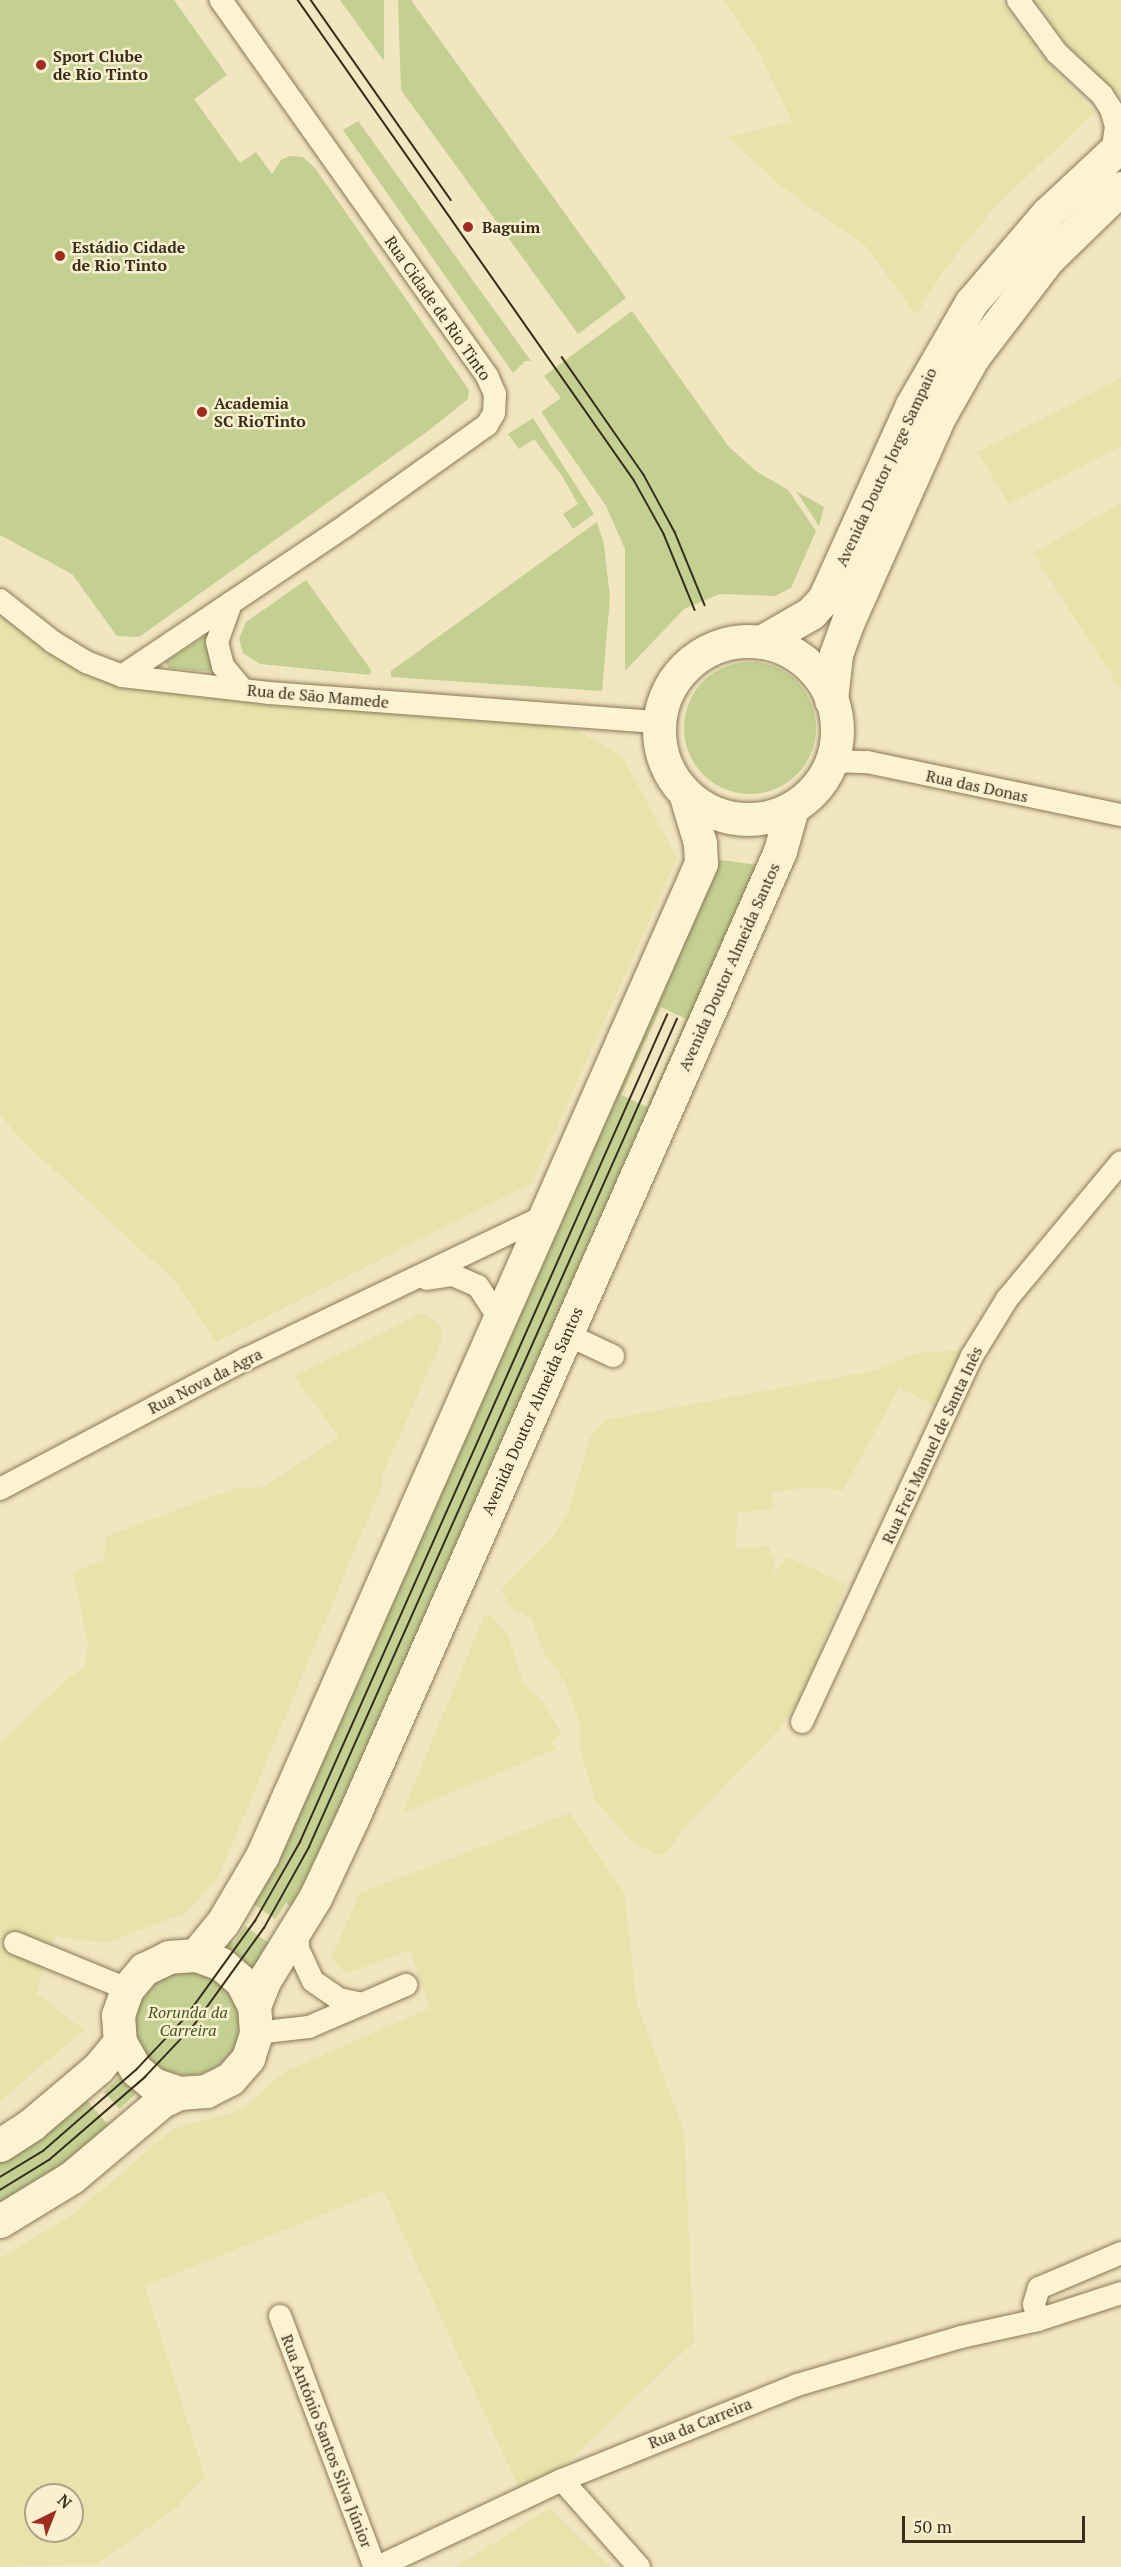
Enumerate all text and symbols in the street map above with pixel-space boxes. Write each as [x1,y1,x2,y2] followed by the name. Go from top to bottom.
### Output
[53,46,148,84] place label: Sport Clube de Rio Tinto
[34,58,48,72] marker: Sport Clube de Rio Tinto
[482,217,540,237] place label: Baguim
[459,218,477,236] marker: Baguim
[381,232,495,384] street label: Rua Cidade de Rio Tinto
[72,237,185,275] place label: Estádio Cidade de Rio Tinto
[53,249,67,263] marker: Estádio Cidade de Rio Tinto
[831,365,941,569] street label: Avenida Doutor Jorge Sampaio
[214,393,306,431] place label: Academia SC RioTinto
[195,405,209,419] marker: Academia SC RioTinto
[246,680,390,712] street label: Rua de São Mamede
[924,766,1030,806] street label: Rua das Donas
[674,860,784,1074] street label: Avenida Doutor Almeida Santos
[477,1304,587,1518] street label: Avenida Doutor Almeida Santos
[878,1343,986,1547] street label: Rua Frei Manuel de Santa Inês
[145,1344,265,1418] street label: Rua Nova da Agra
[148,2002,228,2040] park label: Rorunda da Carreira
[277,2331,377,2551] street label: Rua António Santos Silva Júnior
[645,2394,755,2452] street label: Rua da Carreira
[24,2483,84,2543] north arrow
[53,2489,77,2513] text: N
[905,2504,1088,2542] scale bar
[913,2514,952,2538] text: 50 m

